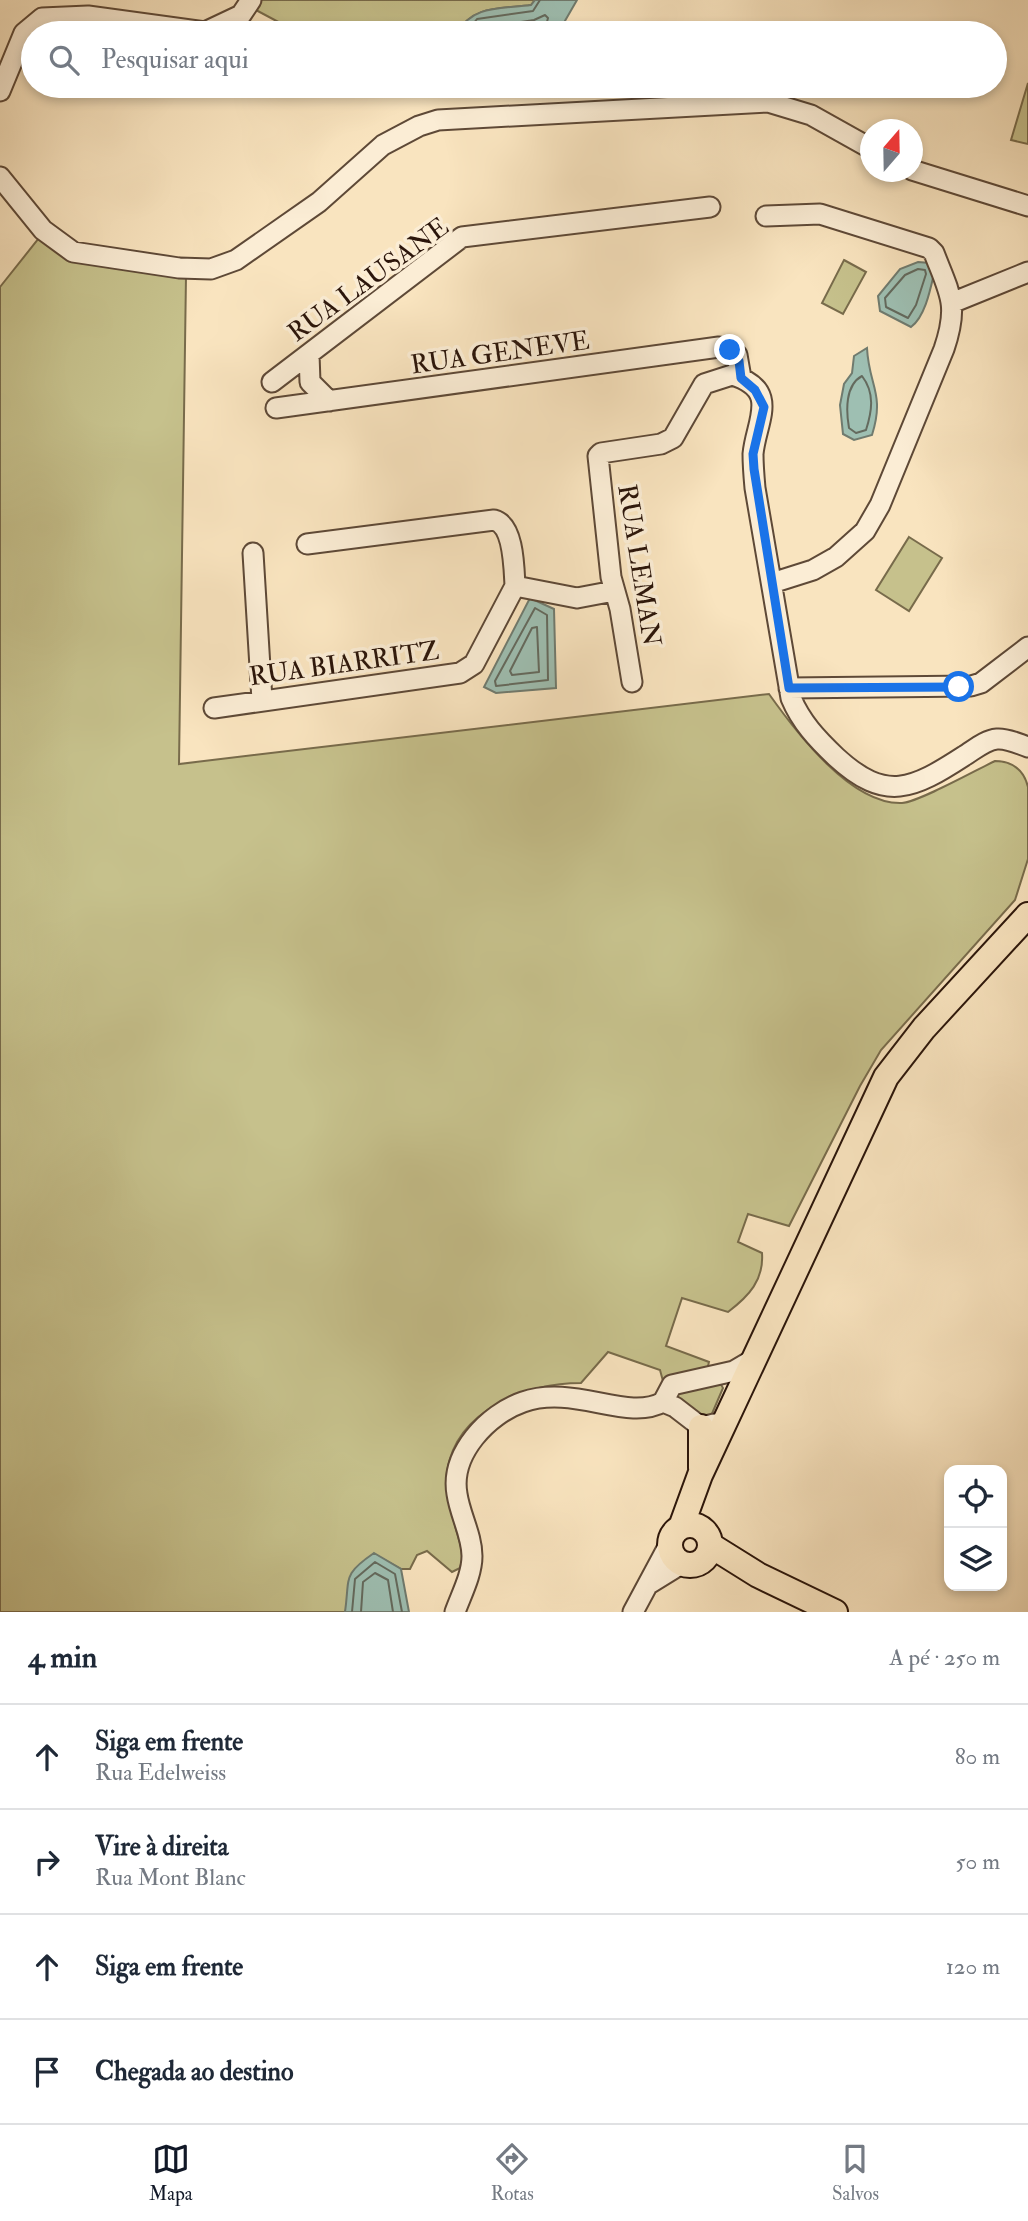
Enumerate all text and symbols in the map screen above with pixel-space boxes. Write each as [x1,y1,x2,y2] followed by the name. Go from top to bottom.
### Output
[21,21,1007,98] search box
[45,41,83,79] icon: search
[101,44,249,76] text: Pesquisar aqui
[860,119,923,182] north arrow
[282,211,455,349] street label: RUA LAUSANE
[409,325,592,381] street label: RUA GENEVE
[714,334,745,365] route end
[610,482,668,649] street label: RUA LEMAN
[247,635,441,693] street label: RUA BIARRITZ
[943,671,974,702] route start
[944,1465,1007,1591] map controls
[944,1465,1007,1528] button: locate
[944,1528,1007,1591] button: layers
[28,1639,97,1676] text: 4 min
[889,1643,1000,1672] text: A pé · 250 m
[95,1726,243,1758] text: Siga em frente
[28,1738,66,1776] icon: ahead
[955,1742,1000,1771] text: 80 m
[95,1758,226,1787] text: Rua Edelweiss
[95,1831,228,1863] text: Vire à direita
[28,1843,66,1881] icon: right
[956,1847,1000,1876] text: 50 m
[95,1863,246,1892] text: Rua Mont Blanc
[28,1948,66,1986] icon: ahead
[95,1951,243,1983] text: Siga em frente
[946,1952,1000,1981] text: 120 m
[28,2053,66,2091] icon: arrive
[95,2056,293,2088] text: Chegada ao destino
[149,2140,193,2206] tab: Mapa
[491,2140,534,2206] tab: Rotas
[832,2140,879,2206] tab: Salvos

